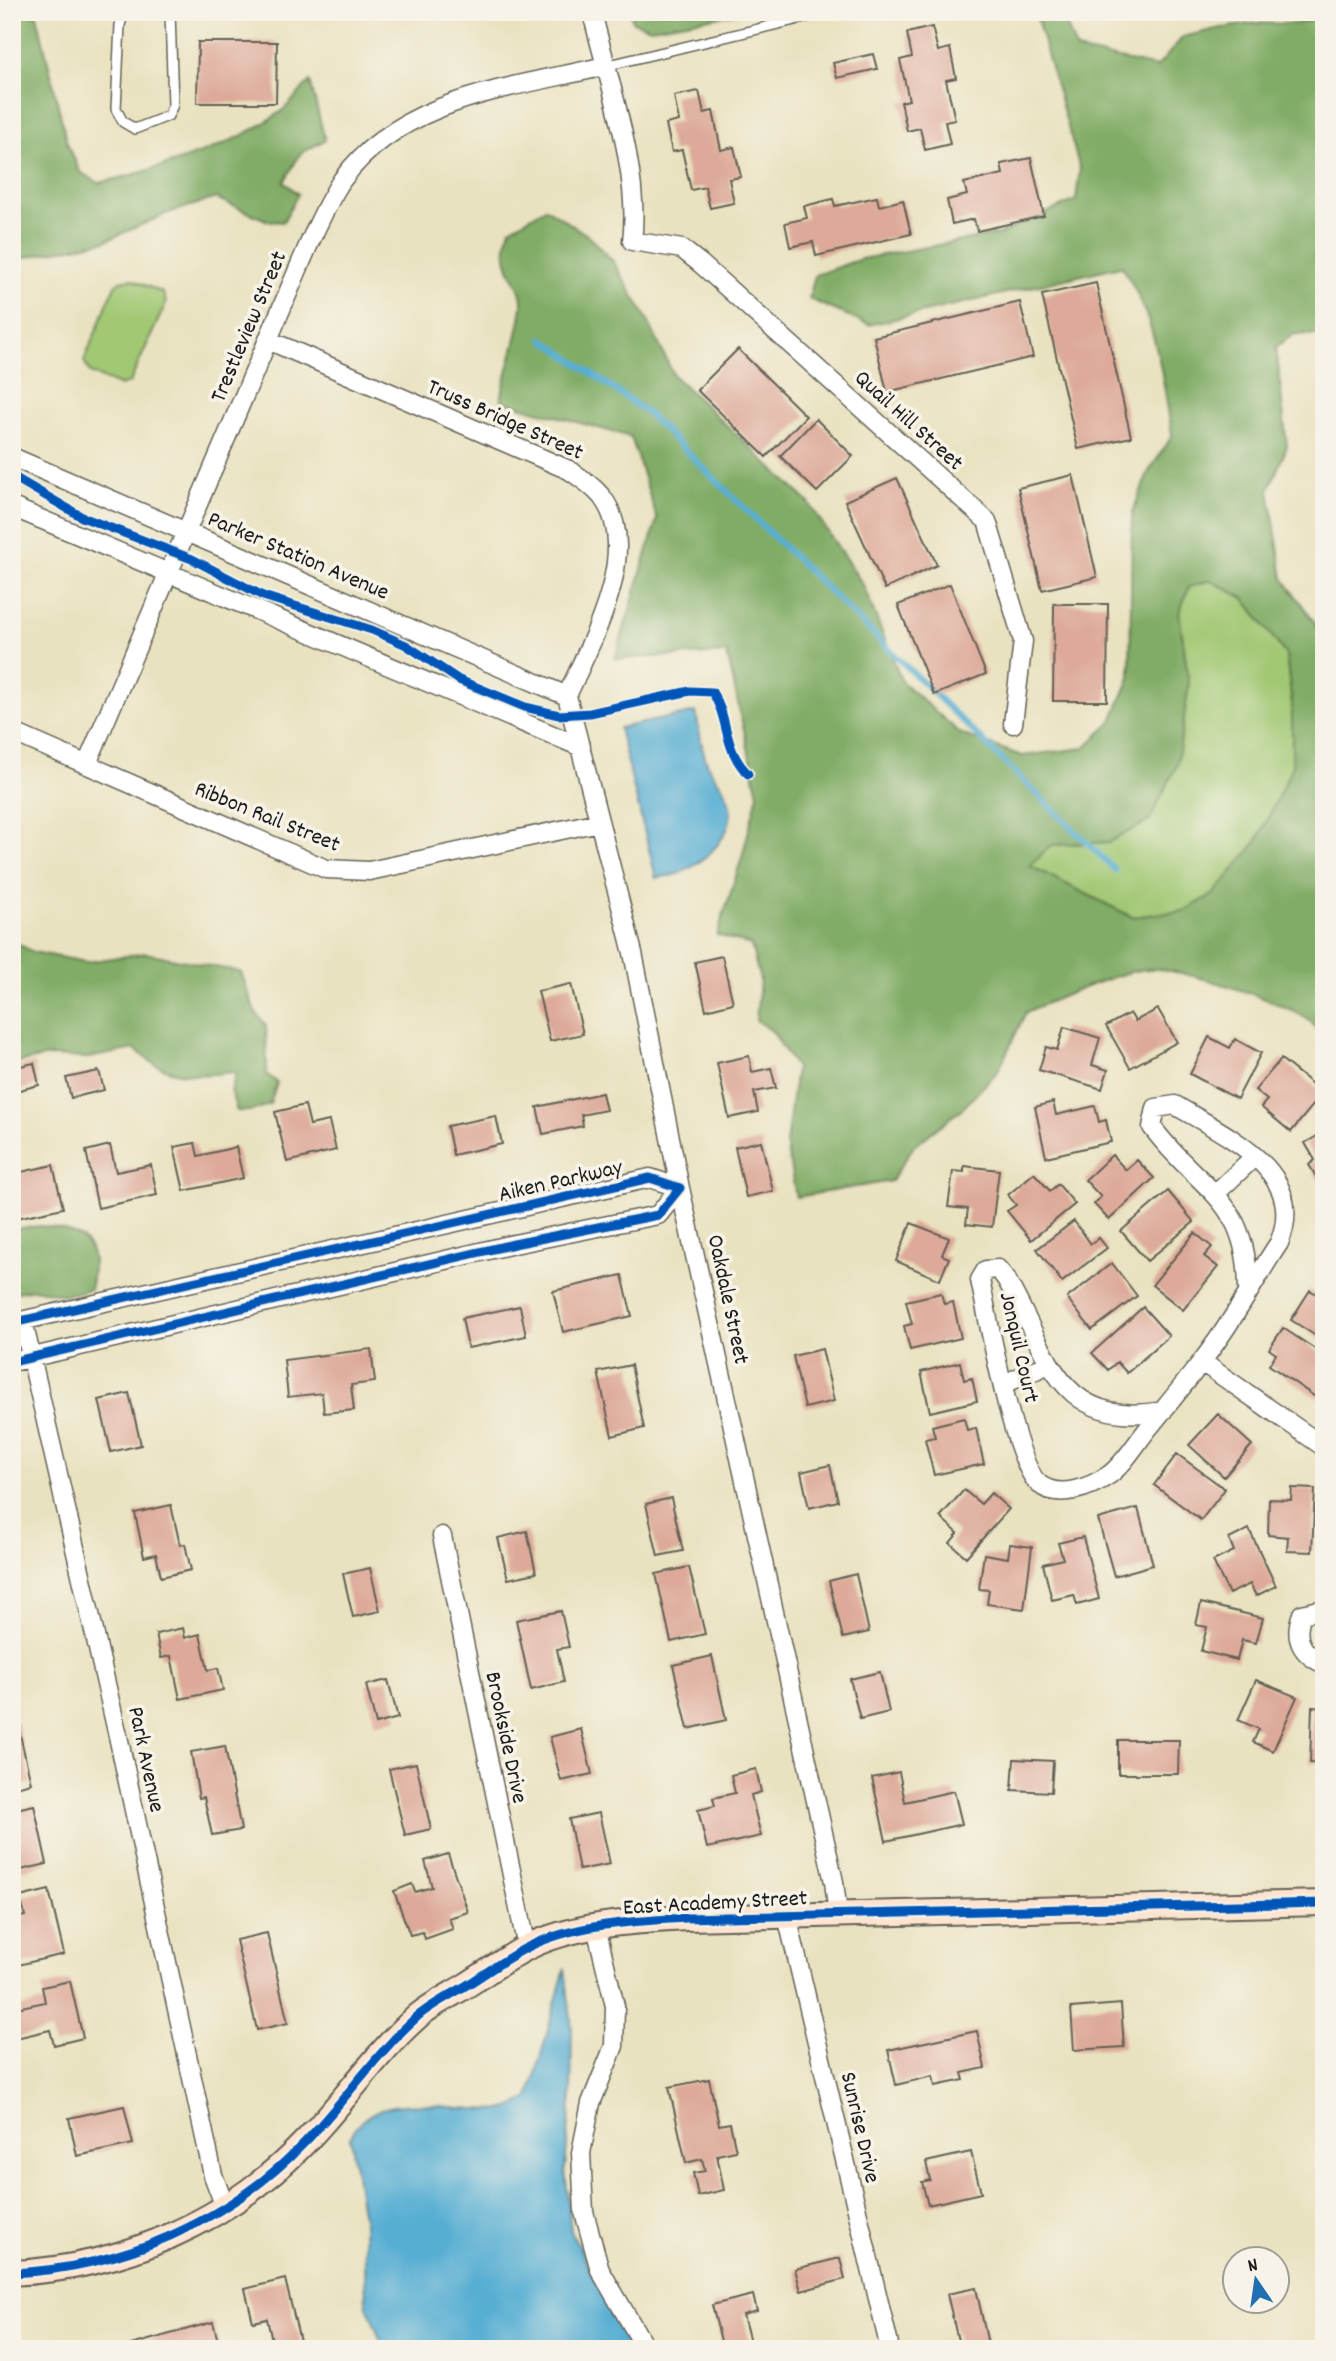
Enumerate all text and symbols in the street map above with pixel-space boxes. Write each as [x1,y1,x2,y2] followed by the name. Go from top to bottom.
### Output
[203,247,297,408] street label: Trestleview Street
[846,363,970,480] street label: Quail Hill Street
[421,372,588,470] street label: Truss Bridge Street
[202,504,393,610] street label: Parker Station Avenue
[189,774,344,862] street label: Ribbon Rail Street
[496,1152,627,1213] street label: Aiken Parkway
[697,1232,756,1368] street label: Oakdale Street
[989,1289,1046,1406] street label: Jonquil Court
[475,1669,535,1807] street label: Brookside Drive
[117,1704,172,1816] street label: Park Avenue
[622,1883,808,1926] street label: East Academy Street
[830,2069,887,2186] street label: Sunrise Drive
[1220,2246,1290,2316] north arrow
[1245,2253,1261,2281] text: N

